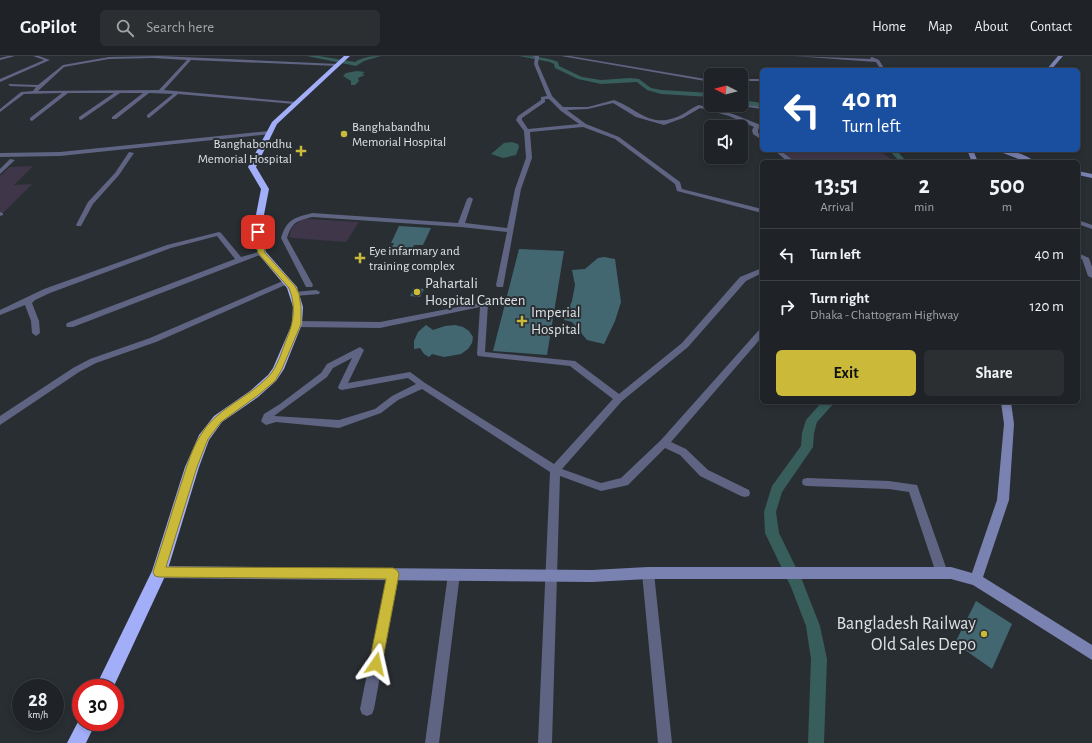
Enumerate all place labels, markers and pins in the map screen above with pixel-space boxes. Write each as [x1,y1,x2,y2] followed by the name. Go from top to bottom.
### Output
[352,121,446,149] place label: Banghabandhu Memorial Hospital
[339,129,349,139] marker: Banghabandhu Memorial Hospital
[198,138,292,166] place label: Banghabondhu Memorial Hospital
[295,145,307,157] marker: Banghabondhu Memorial Hospital
[241,215,275,249] pin
[369,245,460,273] place label: Eye infarmary and training complex
[354,252,366,264] marker: Eye infarmary and training complex
[425,276,526,308] place label: Pahartali Hospital Canteen
[412,287,422,297] marker: Pahartali Hospital Canteen
[531,305,581,337] place label: Imperial Hospital
[516,315,528,327] marker: Imperial Hospital
[836,615,976,654] place label: Bangladesh Railway Old Sales Depo
[979,629,989,639] marker: Bangladesh Railway Old Sales Depo

